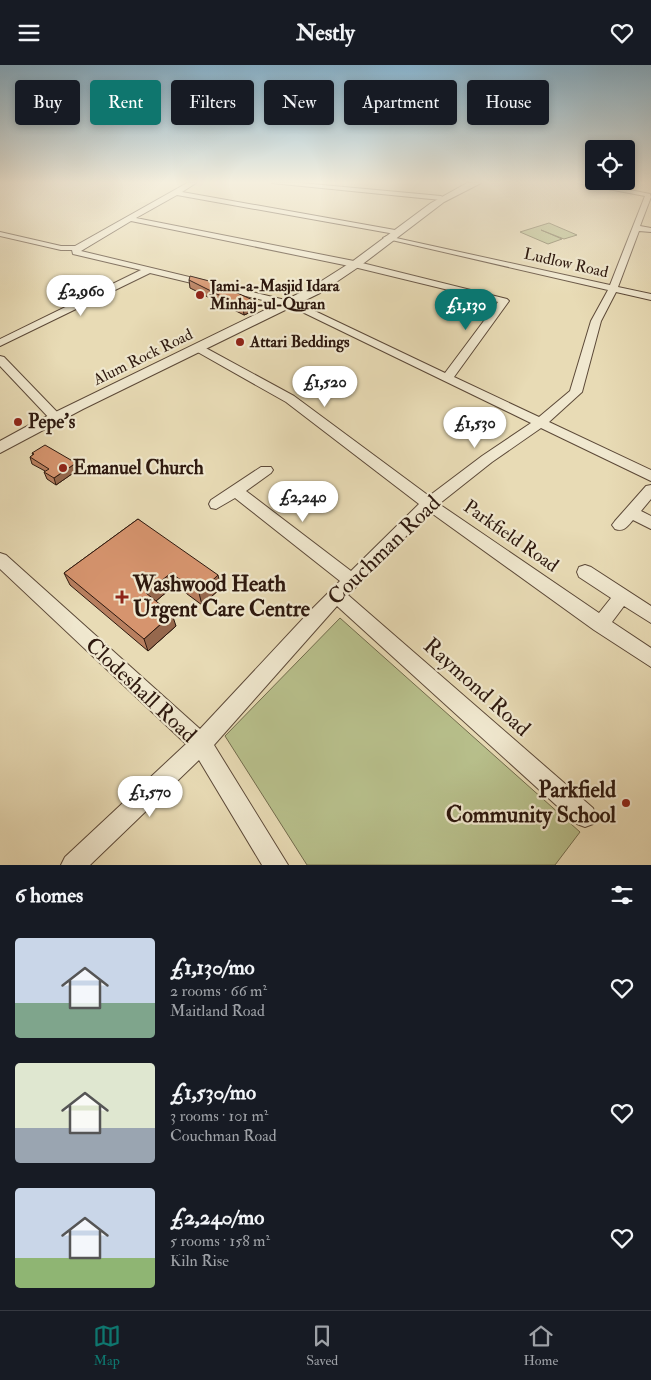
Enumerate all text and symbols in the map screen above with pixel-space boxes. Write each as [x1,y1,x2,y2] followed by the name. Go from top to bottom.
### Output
[15,19,43,47] icon: menu
[296,19,355,47] text: Nestly
[608,19,636,47] icon: heart
[15,80,80,125] chip: Buy
[90,80,161,125] chip: Rent
[171,80,254,125] chip: Filters
[264,80,334,125] chip: New
[344,80,457,125] chip: Apartment
[467,80,549,125] chip: House
[585,140,635,190] map controls
[585,140,635,190] button: locate
[522,244,610,282] street label: Ludlow Road
[40,275,122,317] pin: £2,960
[209,276,340,314] place label: Jami-a-Masjid Idara Minhaj-ul-Quran
[57,281,105,301] text: £2,960
[194,289,206,301] marker: Jami-a-Masjid Idara Minhaj-ul-Quran
[425,289,507,331] pin: £1,130
[446,295,486,315] text: £1,130
[89,324,196,390] street label: Alum Rock Road
[249,332,350,353] place label: Attari Beddings
[234,336,246,348] marker: Attari Beddings
[284,365,366,408] pin: £1,520
[303,372,347,392] text: £1,520
[434,407,516,449] pin: £1,530
[28,410,76,435] place label: Pepe's
[454,413,496,433] text: £1,530
[12,416,24,428] marker: Pepe's
[73,456,204,480] place label: Emanuel Church
[57,462,69,474] marker: Emanuel Church
[262,481,344,523] pin: £2,240
[279,487,327,507] text: £2,240
[322,489,447,611] street label: Couchman Road
[459,494,564,578] street label: Parkfield Road
[132,570,311,624] place label: Washwood Heath Urgent Care Centre
[115,590,129,604] marker: Washwood Heath Urgent Care Centre
[79,631,203,749] street label: Clodeshall Road
[418,632,536,743] street label: Raymond Road
[109,775,191,818] pin: £1,570
[446,776,616,830] place label: Parkfield Community School
[129,782,171,802] text: £1,570
[620,797,632,809] marker: Parkfield Community School
[608,881,636,909] icon: filters
[15,882,83,909] text: 6 homes
[170,954,255,981] text: £1,130/mo
[55,958,115,1018] icon: home
[608,974,636,1002] icon: heart
[170,981,267,1001] text: 2 rooms · 66 m²
[170,1001,265,1021] text: Maitland Road
[170,1079,256,1106] text: £1,530/mo
[55,1083,115,1143] icon: home
[608,1099,636,1127] icon: heart
[170,1106,268,1126] text: 3 rooms · 101 m²
[170,1126,277,1146] text: Couchman Road
[170,1204,264,1231] text: £2,240/mo
[55,1208,115,1268] icon: home
[608,1224,636,1252] icon: heart
[170,1231,270,1251] text: 5 rooms · 158 m²
[170,1251,229,1271] text: Kiln Rise
[93,1322,121,1369] tab: Map
[306,1322,338,1369] tab: Saved
[524,1322,558,1369] tab: Home

